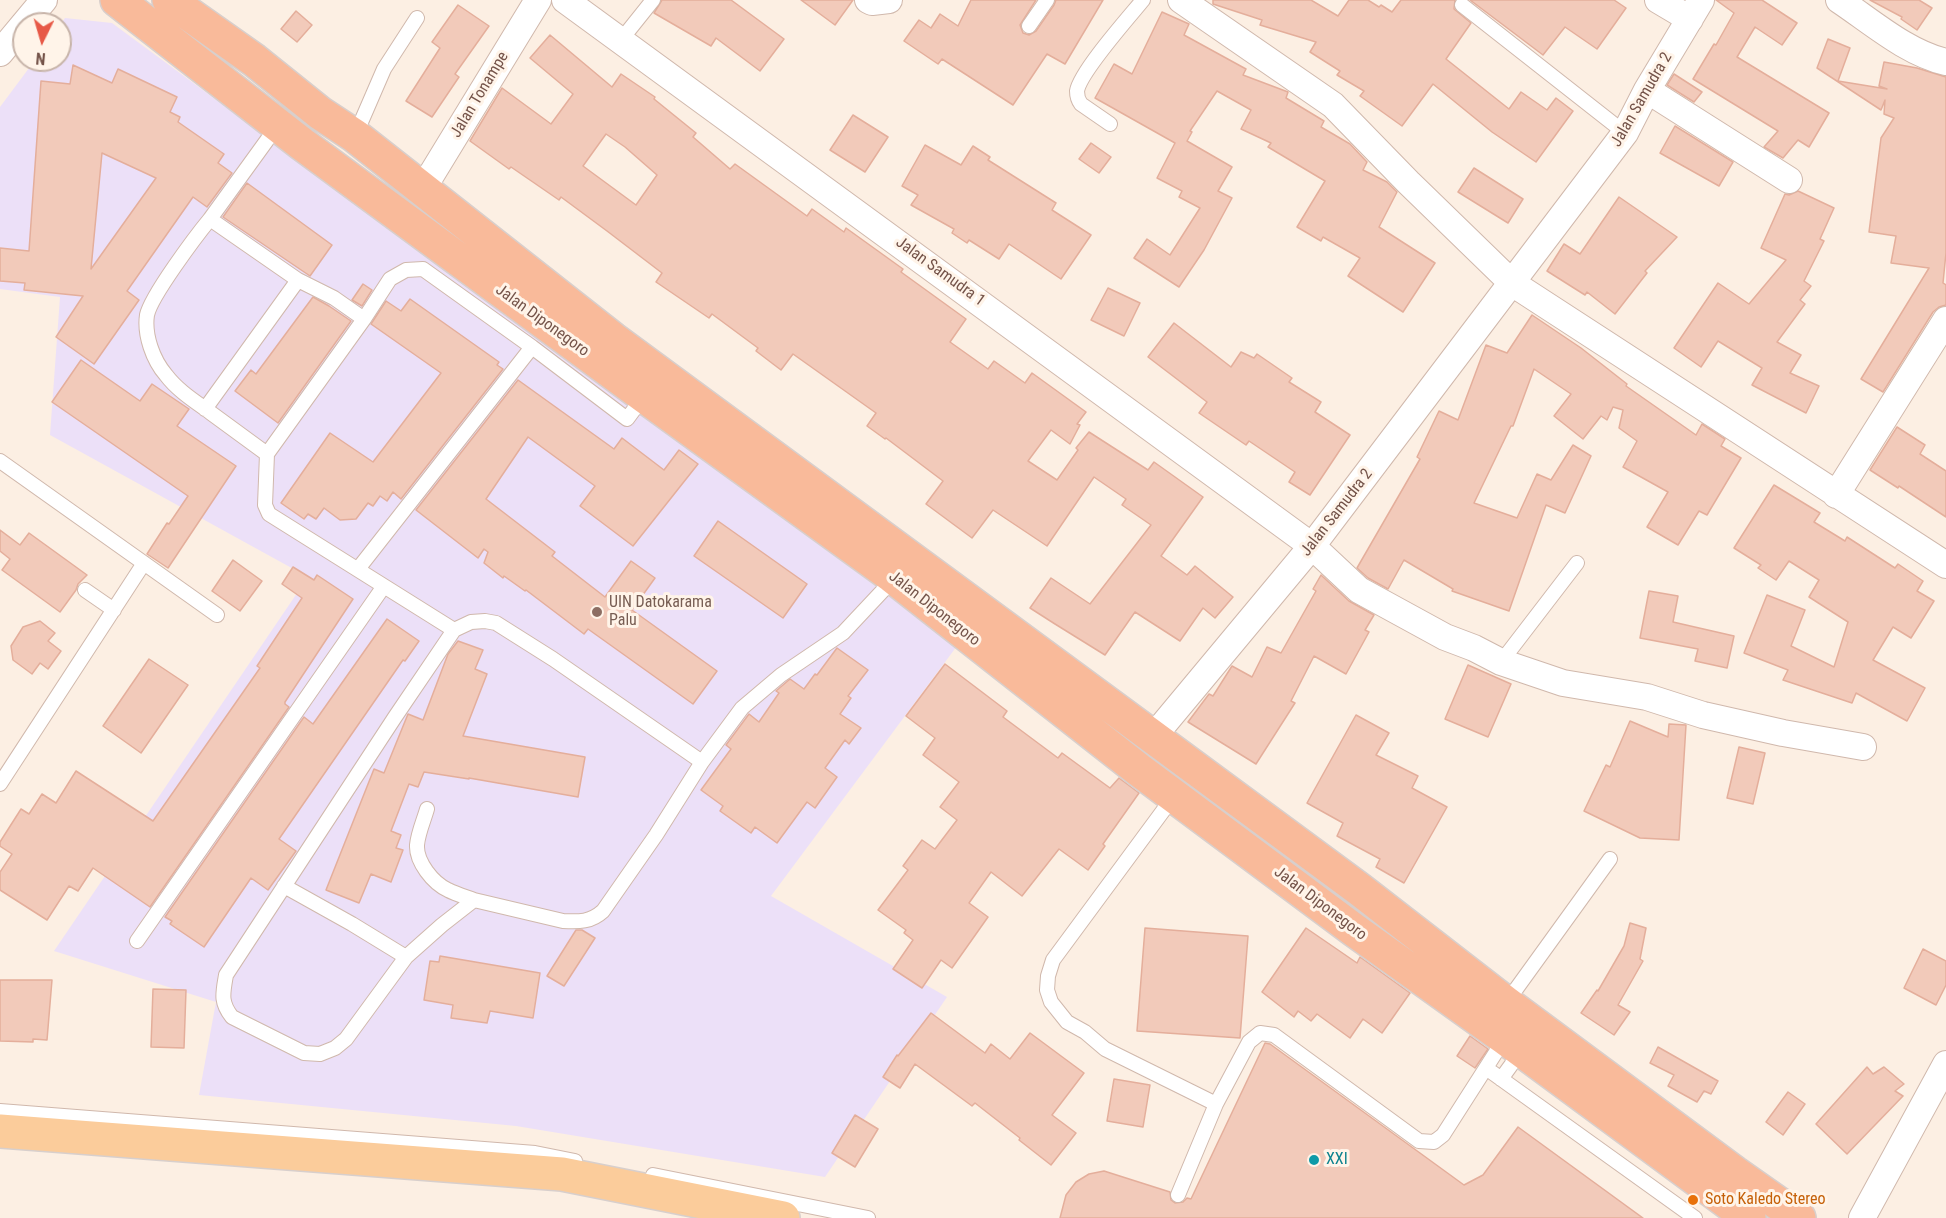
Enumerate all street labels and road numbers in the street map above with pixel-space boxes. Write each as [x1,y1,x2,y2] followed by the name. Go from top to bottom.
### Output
[447,49,513,141] street label: Jalan Tonampe
[1607,49,1677,151] street label: Jalan Samudra 2
[892,233,988,311] street label: Jalan Samudra 1
[492,281,592,361] street label: Jalan Diponegoro
[1297,465,1377,561] street label: Jalan Samudra 2
[884,567,984,651] street label: Jalan Diponegoro
[1270,863,1370,945] street label: Jalan Diponegoro

